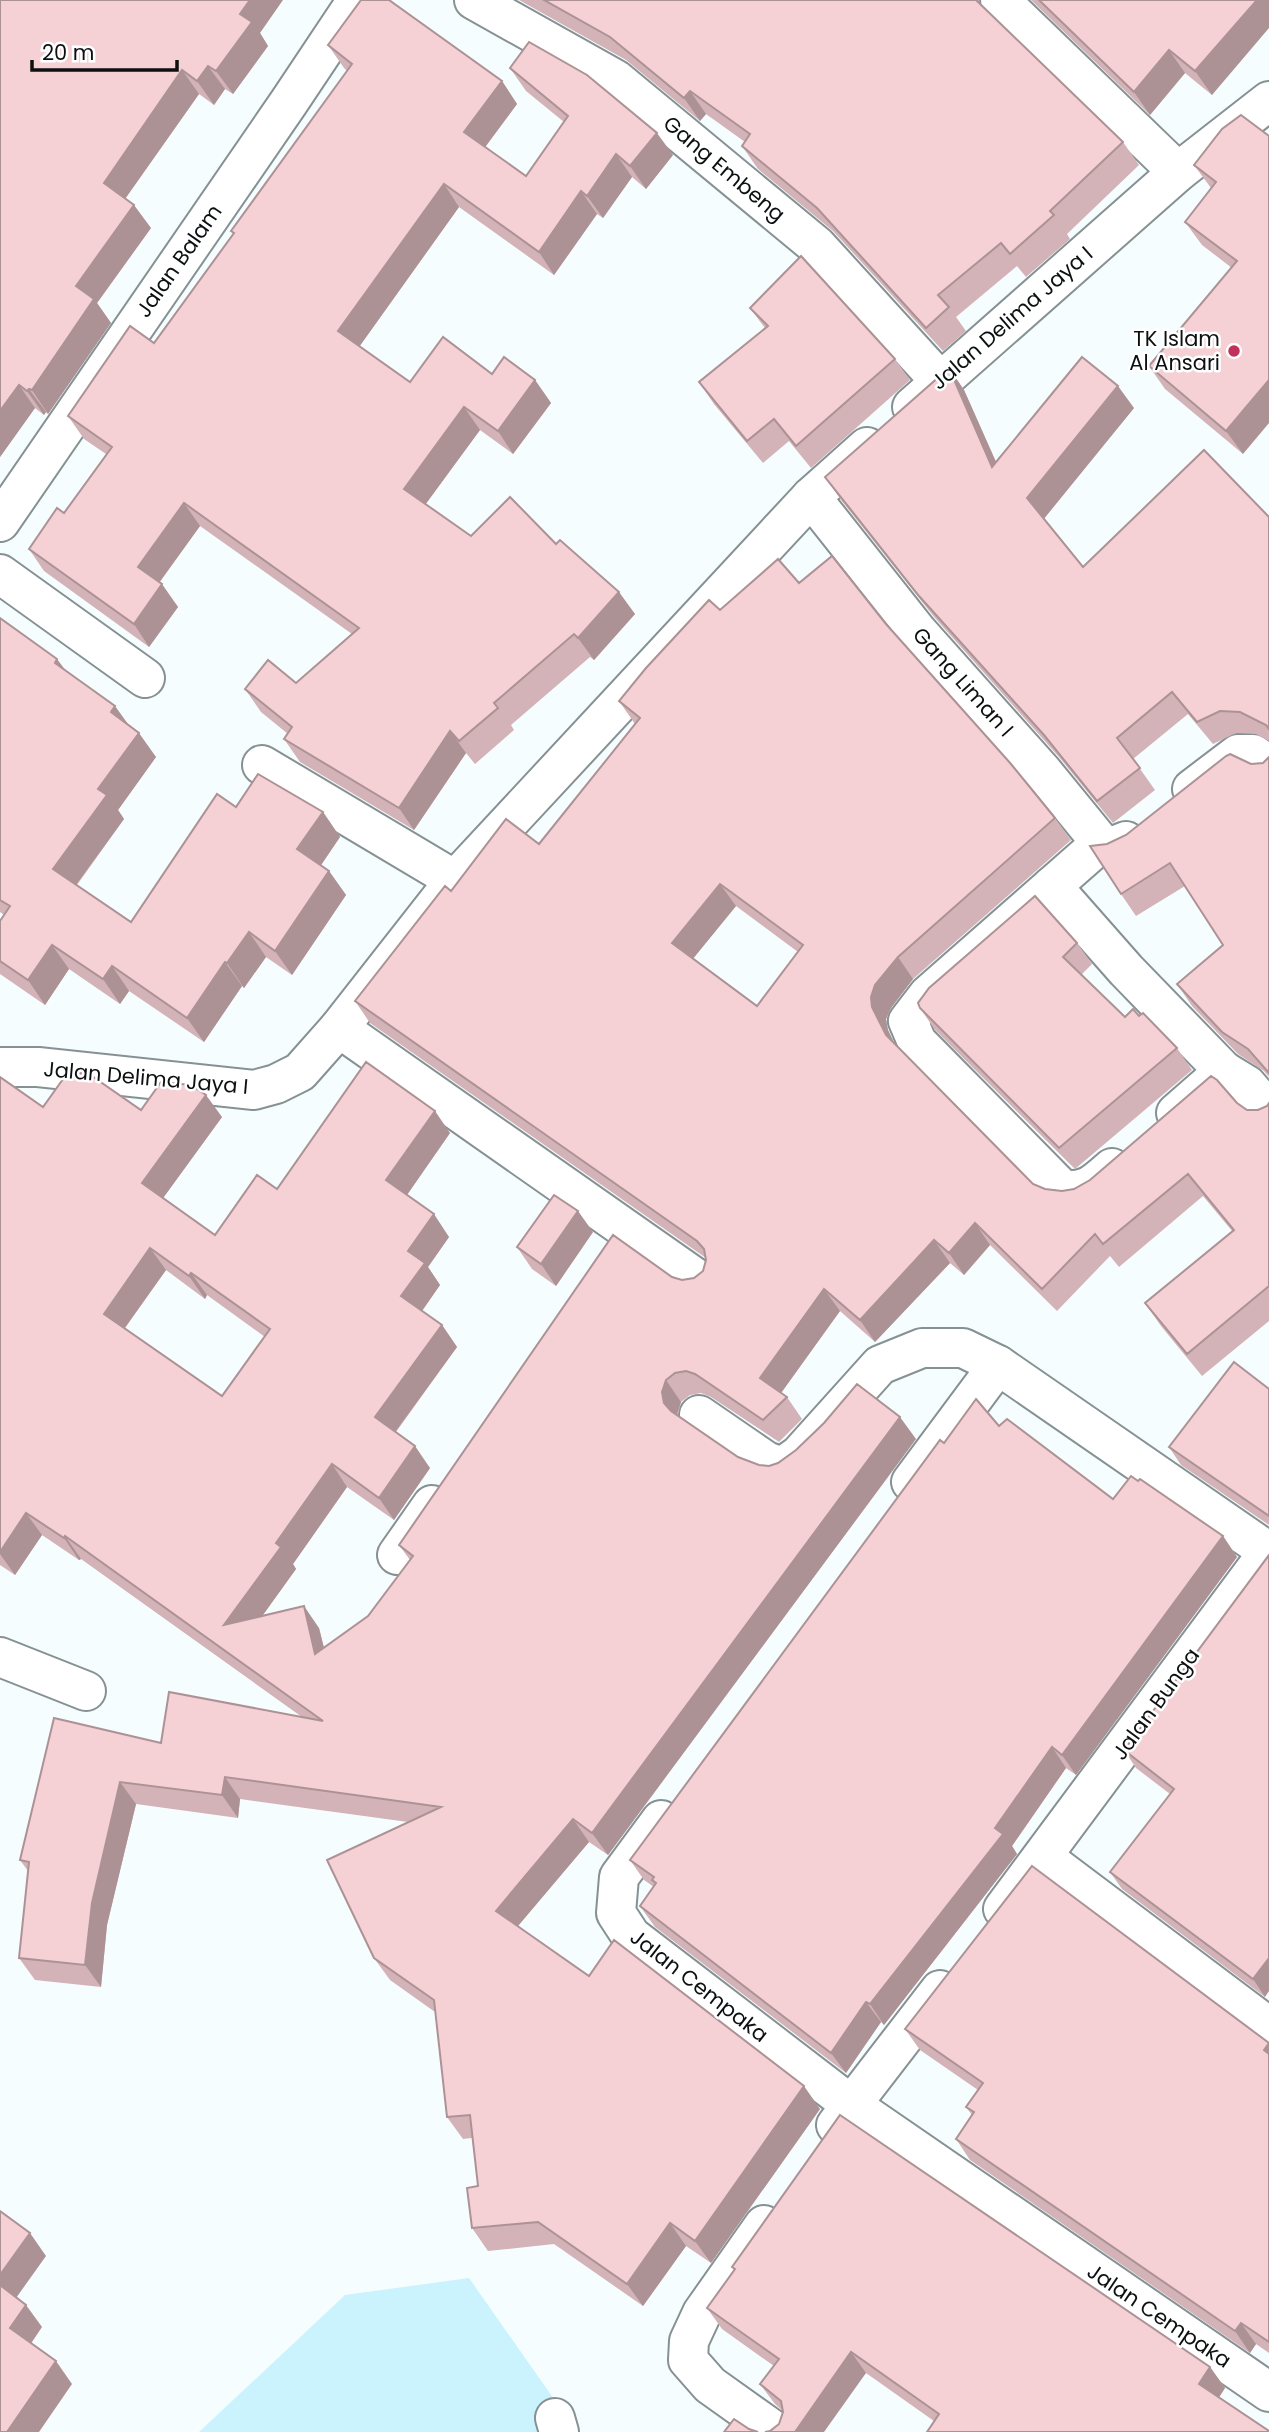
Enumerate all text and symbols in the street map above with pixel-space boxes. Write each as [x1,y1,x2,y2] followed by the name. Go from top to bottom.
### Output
[32,28,177,72] scale bar
[42,38,95,67] text: 20 m
[657,109,791,228] street label: Gang Embeng
[129,198,228,323] street label: Jalan Balam
[925,239,1099,396] street label: Jalan Delima Jaya I
[1129,324,1220,377] place label: TK Islam Al Ansari
[1226,343,1242,359] marker: TK Islam Al Ansari
[906,621,1020,743] street label: Gang Liman I
[42,1054,250,1101] street label: Jalan Delima Jaya I
[1105,1642,1206,1766] street label: Jalan Bunga
[624,1922,774,2049] street label: Jalan Cempaka
[1082,2257,1237,2375] street label: Jalan Cempaka

